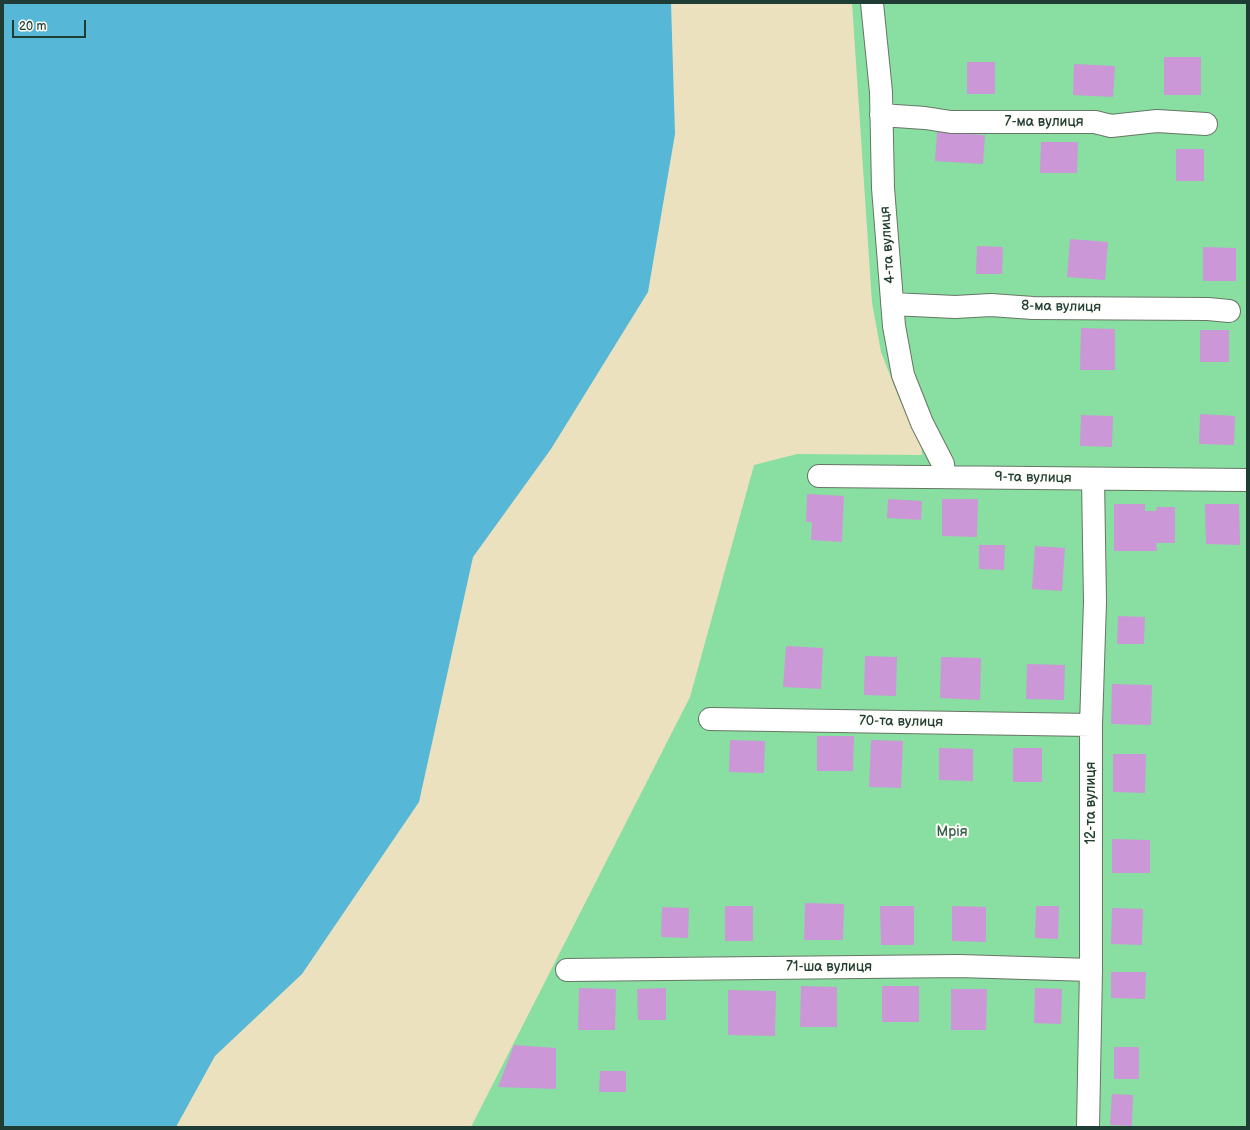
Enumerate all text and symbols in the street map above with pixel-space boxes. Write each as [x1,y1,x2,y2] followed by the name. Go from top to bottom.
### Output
[14,12,88,38] scale bar
[19,19,46,34] text: 20 m
[1005,114,1083,130] street label: 7-ма вулиця
[877,206,899,284] street label: 4-та вулиця
[1021,298,1101,316] street label: 8-ма вулиця
[994,469,1072,487] street label: 9-та вулиця
[859,713,943,731] street label: 70-та вулиця
[1083,762,1099,844] street label: 12-та вулиця
[937,824,967,840] park label: Мрія
[786,959,872,975] street label: 71-ша вулиця

